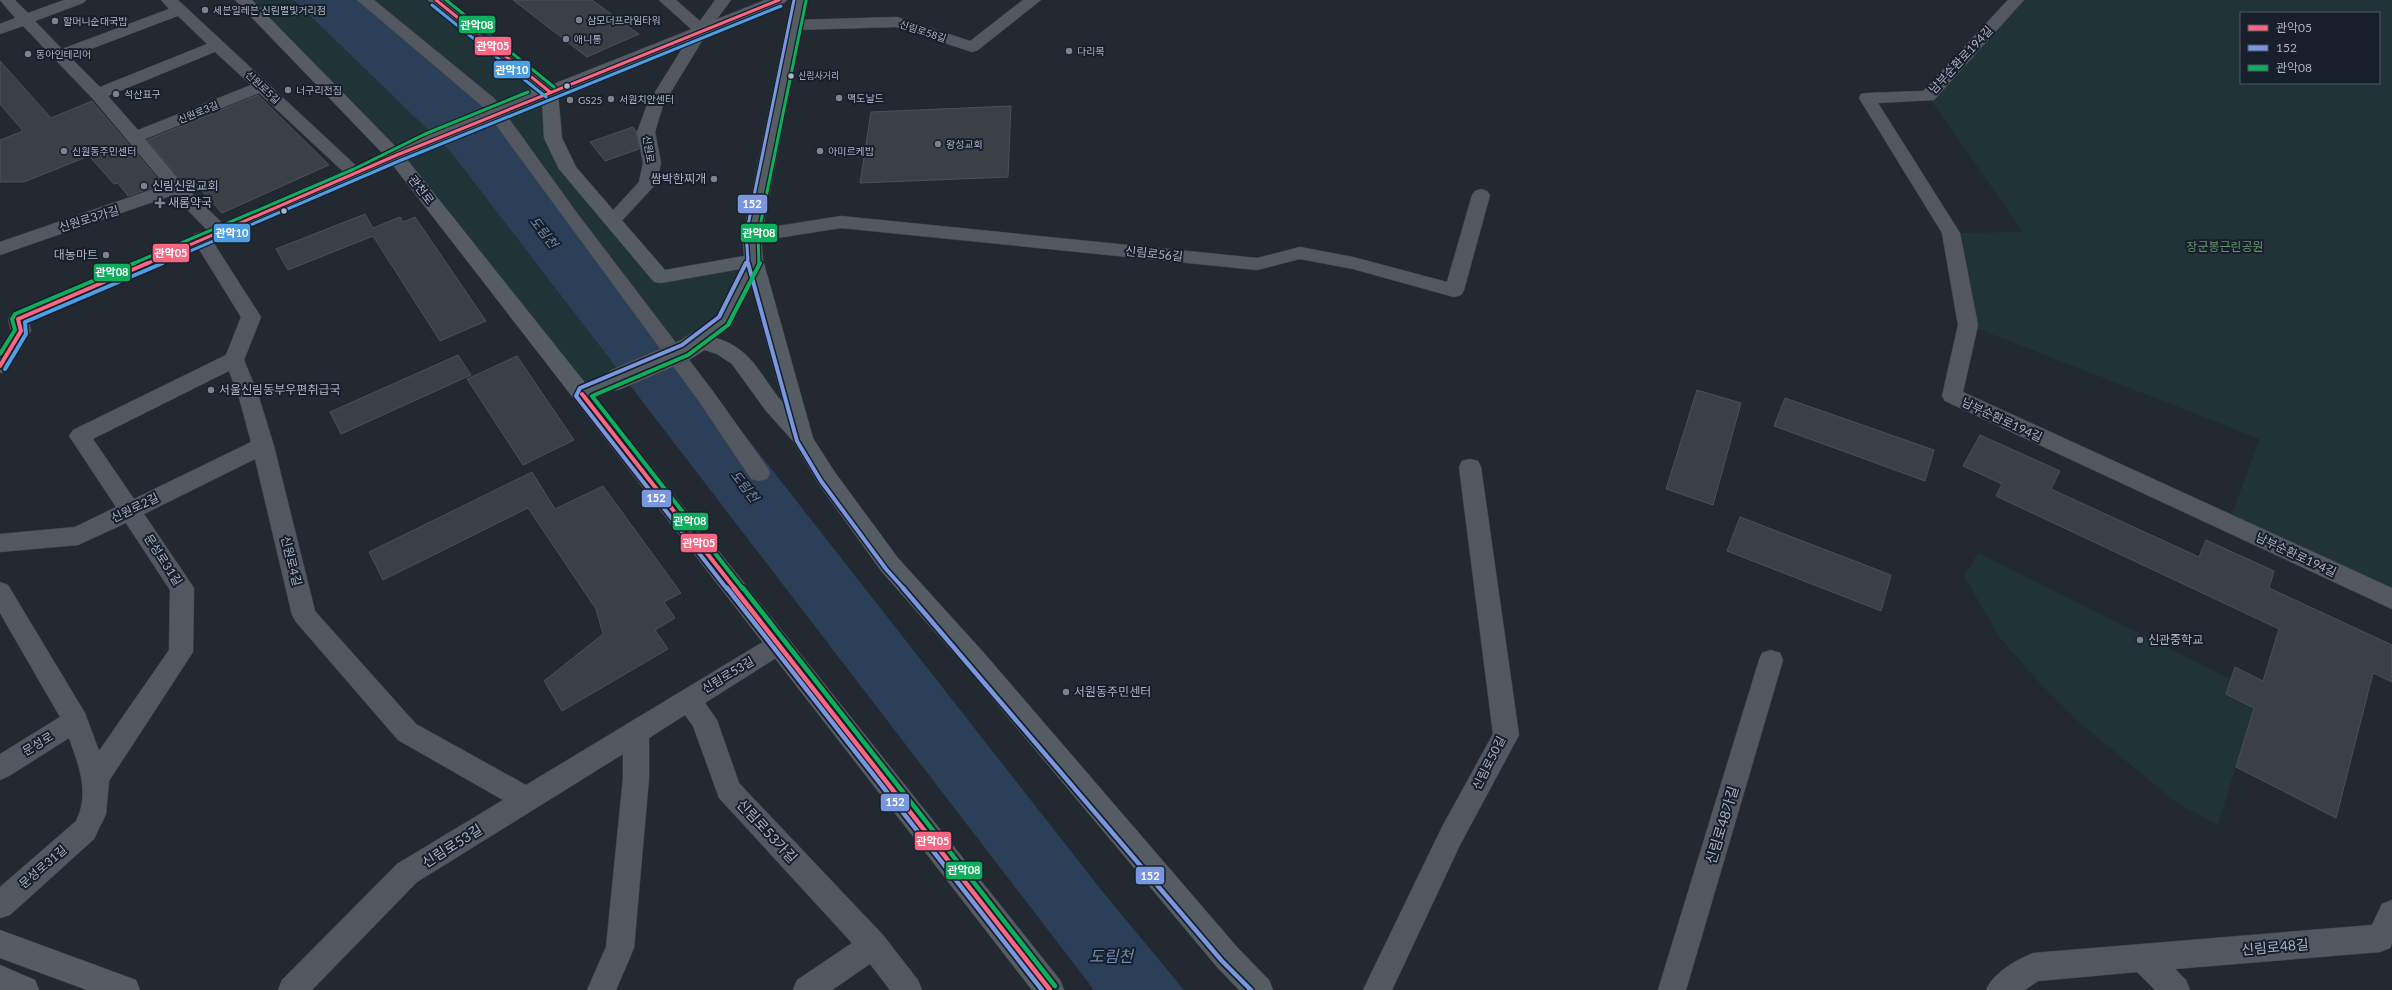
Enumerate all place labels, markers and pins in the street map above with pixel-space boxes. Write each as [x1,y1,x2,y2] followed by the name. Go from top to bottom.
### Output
[213,4,326,16] place label: 세븐일레븐 신림별빛거리점
[200,5,210,15] marker: 세븐일레븐 신림별빛거리점
[587,14,661,26] place label: 삼모더프라임타워
[63,15,128,27] place label: 할머니순대국밥
[574,15,584,25] marker: 삼모더프라임타워
[50,16,60,26] marker: 할머니순대국밥
[574,33,602,45] place label: 애니통
[561,34,571,44] marker: 애니통
[1077,45,1105,57] place label: 다리목
[1064,46,1074,56] marker: 다리목
[36,48,91,60] place label: 동아인테리어
[23,49,33,59] marker: 동아인테리어
[798,70,839,81] place label: 신림사거리
[786,71,796,81] marker: 신림사거리
[562,81,572,91] unlabelled marker
[296,84,342,96] place label: 너구리전집
[283,85,293,95] marker: 너구리전집
[124,88,161,100] place label: 석산표구
[111,89,121,99] marker: 석산표구
[847,92,884,104] place label: 맥도날드
[619,93,674,105] place label: 서원치안센터
[834,93,844,103] marker: 맥도날드
[578,94,603,106] place label: GS25
[606,94,616,104] marker: 서원치안센터
[565,95,575,105] marker: GS25
[946,138,983,150] place label: 왕성교회
[933,139,943,149] marker: 왕성교회
[72,145,136,157] place label: 신원동주민센터
[828,145,875,157] place label: 아미르케밥
[59,146,69,156] marker: 신원동주민센터
[815,146,825,156] marker: 아미르케밥
[651,171,706,186] place label: 쌈박한찌개
[709,174,719,184] marker: 쌈박한찌개
[152,178,218,193] place label: 신림신원교회
[139,181,149,191] marker: 신림신원교회
[168,195,212,210] place label: 새롬약국
[155,198,165,208] marker: 새롬약국
[279,206,289,216] unlabelled marker
[54,247,98,262] place label: 대농마트
[101,250,111,260] marker: 대농마트
[219,382,340,397] place label: 서울신림동부우편취급국
[206,385,216,395] marker: 서울신림동부우편취급국
[2148,632,2203,647] place label: 신관중학교
[2135,635,2145,645] marker: 신관중학교
[1074,684,1151,699] place label: 서원동주민센터
[1061,687,1071,697] marker: 서원동주민센터

